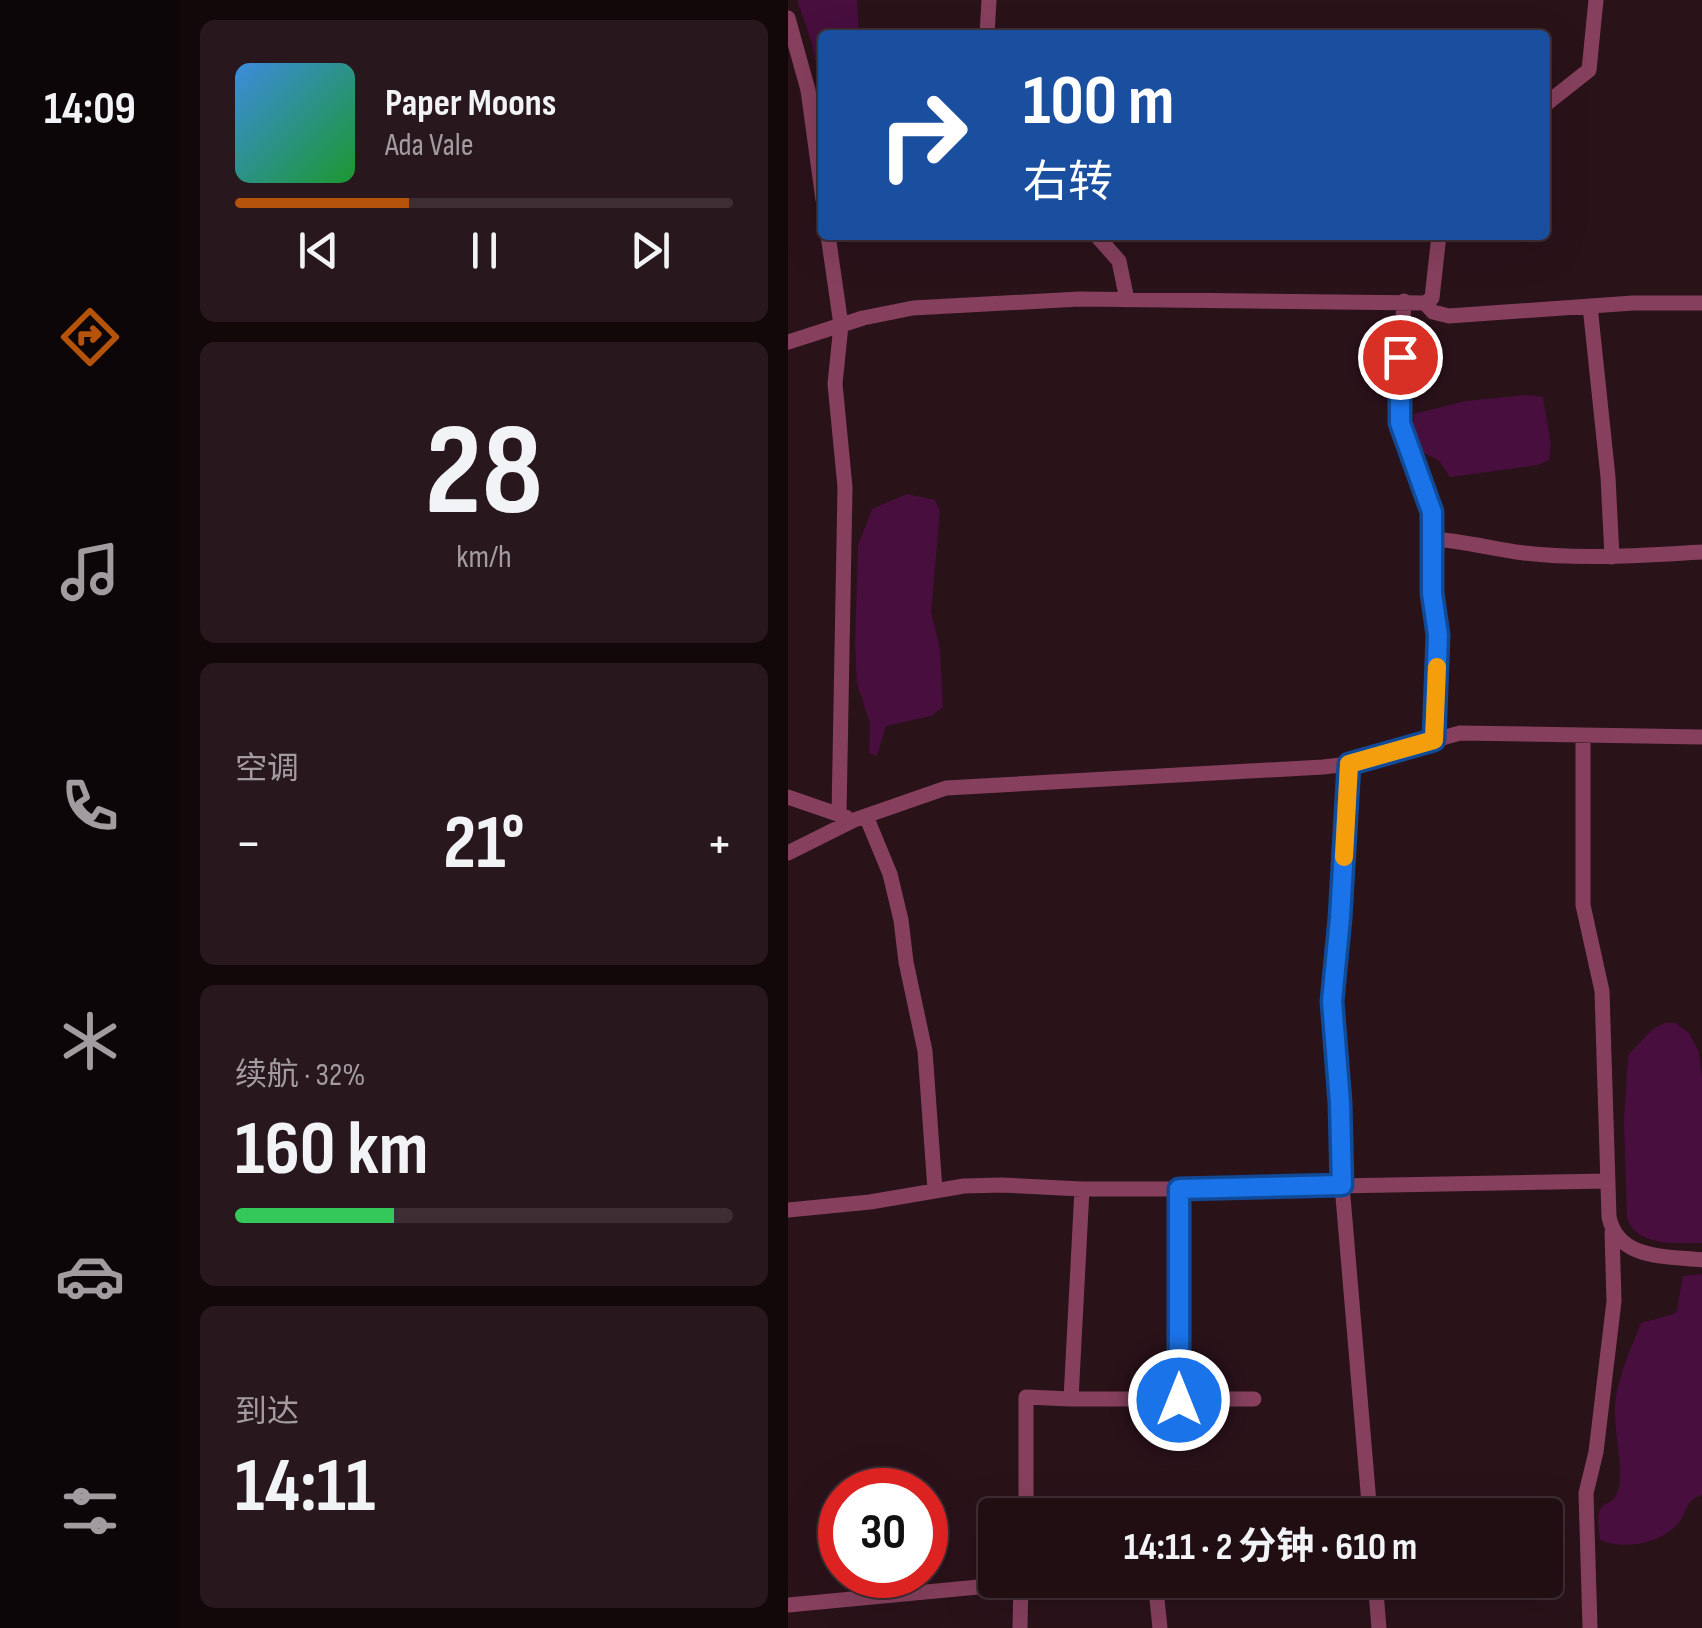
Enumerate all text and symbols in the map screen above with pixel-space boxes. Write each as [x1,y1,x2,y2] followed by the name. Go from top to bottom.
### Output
[1023,60,1174,144] text: 100 m
[858,70,988,200] icon: right
[385,81,556,126] text: Paper Moons
[44,82,136,137] text: 14:09
[385,126,474,165] text: Ada Vale
[1023,156,1113,211] text: 右转
[291,223,346,278] icon: previous
[457,223,512,278] icon: pause
[623,223,678,278] icon: next
[55,302,125,372] icon: directions
[1358,315,1443,400] pin
[1373,330,1428,385] icon: arrive
[425,395,543,551] text: 28
[55,537,125,607] icon: music
[456,538,512,577] text: km/h
[235,750,299,789] text: 空调
[55,771,125,841] icon: phone
[443,799,525,890] text: 21°
[235,811,262,878] text: −
[706,811,733,878] text: +
[55,1006,125,1076] icon: climate
[235,1056,365,1095] text: 续航 · 32%
[235,1105,429,1196] text: 160 km
[55,1241,125,1311] icon: car
[1127,1348,1231,1452] position arrow
[235,1393,299,1432] text: 到达
[235,1442,375,1533] text: 14:11
[818,1468,948,1598] speed limit sign: 30
[55,1476,125,1546] icon: filters
[1124,1525,1417,1570] text: 14:11 · 2 分钟 · 610 m

